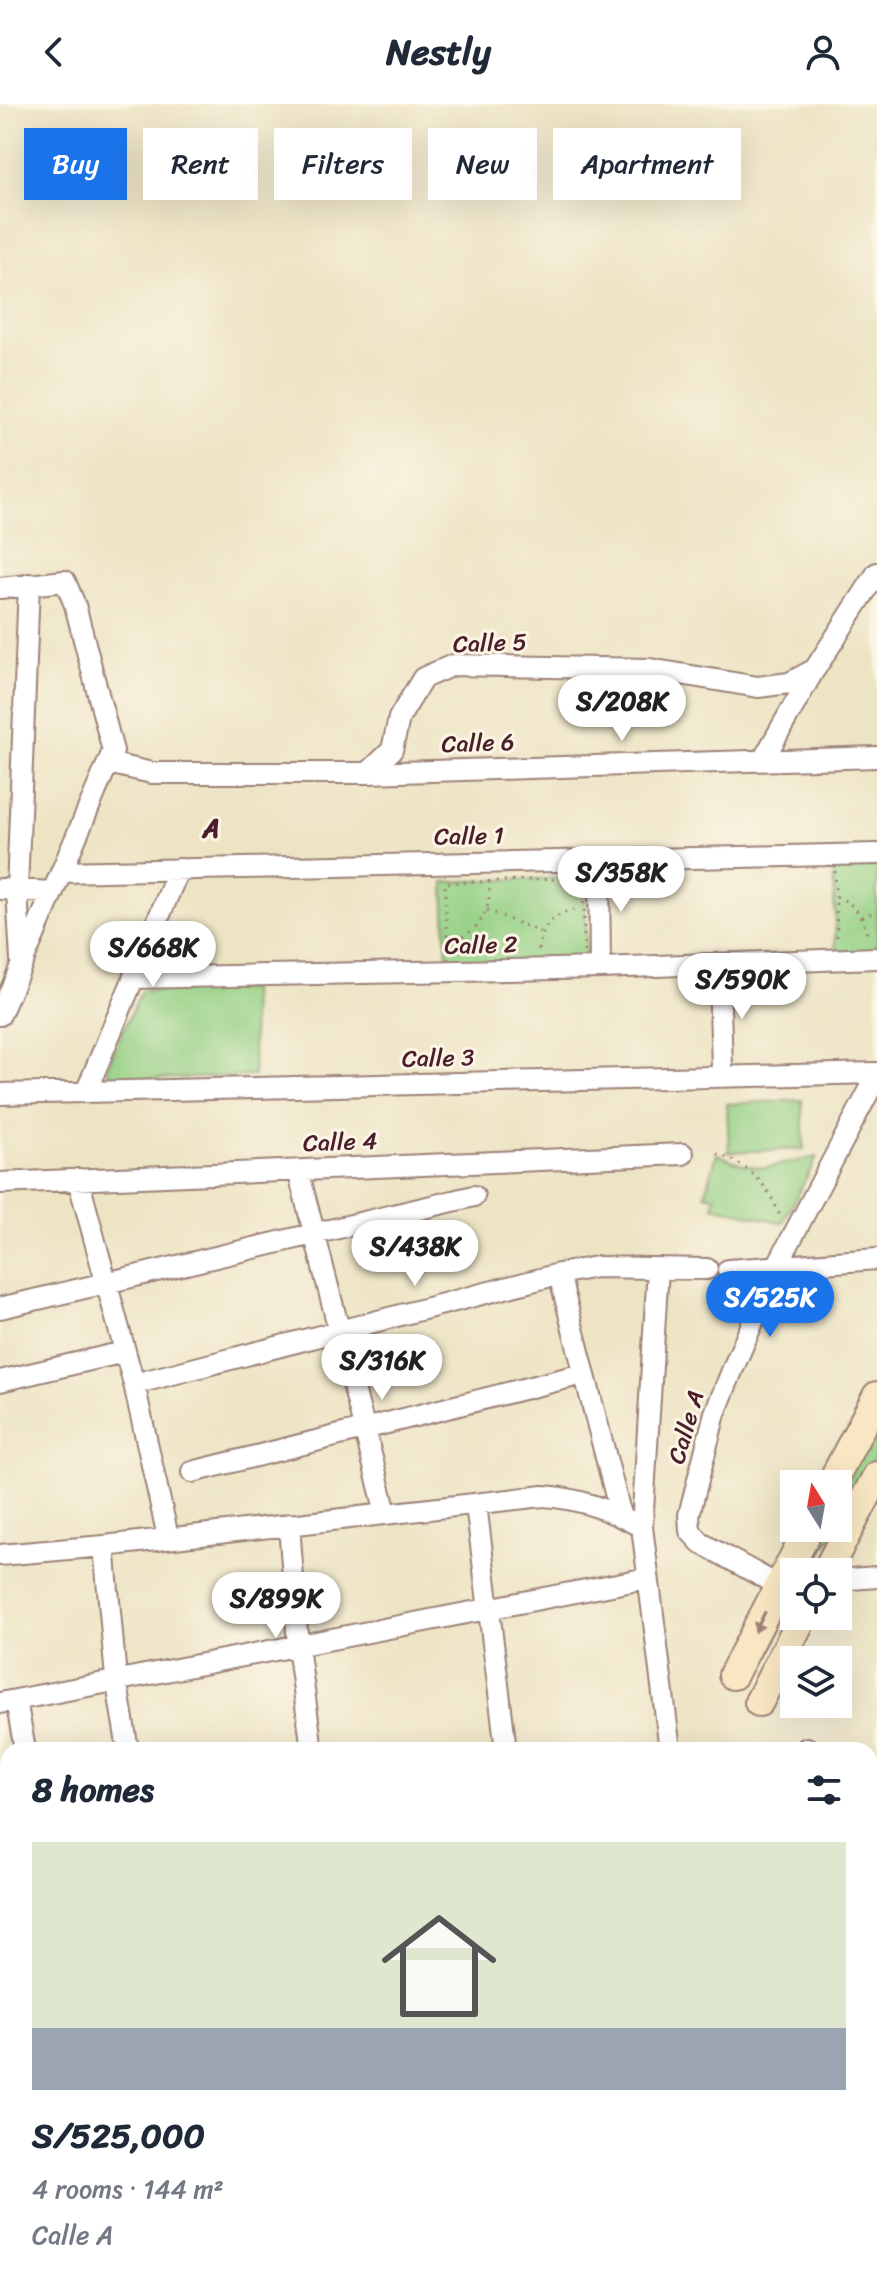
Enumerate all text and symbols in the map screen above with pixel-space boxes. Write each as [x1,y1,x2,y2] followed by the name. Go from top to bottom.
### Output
[386,20,491,84] text: Nestly
[32,30,76,74] icon: back
[801,30,845,74] icon: person
[24,128,127,200] chip: Buy
[143,128,258,200] chip: Rent
[274,128,412,200] chip: Filters
[428,128,537,200] chip: New
[553,128,741,200] chip: Apartment
[452,621,528,665] street label: Calle 5
[557,675,687,743] pin: S/208K
[576,678,668,724] text: S/208K
[441,721,515,765] street label: Calle 6
[201,805,220,851] district label: A
[434,814,504,858] street label: Calle 1
[556,846,686,914] pin: S/358K
[576,849,666,895] text: S/358K
[88,921,218,989] pin: S/668K
[444,923,518,967] street label: Calle 2
[108,924,198,970] text: S/668K
[677,953,807,1021] pin: S/590K
[695,956,789,1002] text: S/590K
[401,1036,475,1080] street label: Calle 3
[302,1120,378,1164] street label: Calle 4
[350,1220,480,1288] pin: S/438K
[369,1223,461,1269] text: S/438K
[705,1271,835,1339] pin: S/525K
[724,1274,816,1320] text: S/525K
[317,1334,447,1402] pin: S/316K
[339,1337,425,1383] text: S/316K
[655,1385,717,1469] street label: Calle A
[780,1470,852,1542] north arrow
[780,1470,852,1718] map controls
[780,1558,852,1630] button: locate
[211,1572,341,1640] pin: S/899K
[230,1575,322,1621] text: S/899K
[753,1611,767,1634] one-way arrow
[780,1646,852,1718] button: layers
[32,1760,154,1820] text: 8 homes
[802,1768,846,1812] icon: filters
[367,1894,511,2038] icon: home
[32,2106,205,2166] text: S/525,000
[32,2166,224,2212] text: 4 rooms · 144 m²
[32,2212,113,2258] text: Calle A

